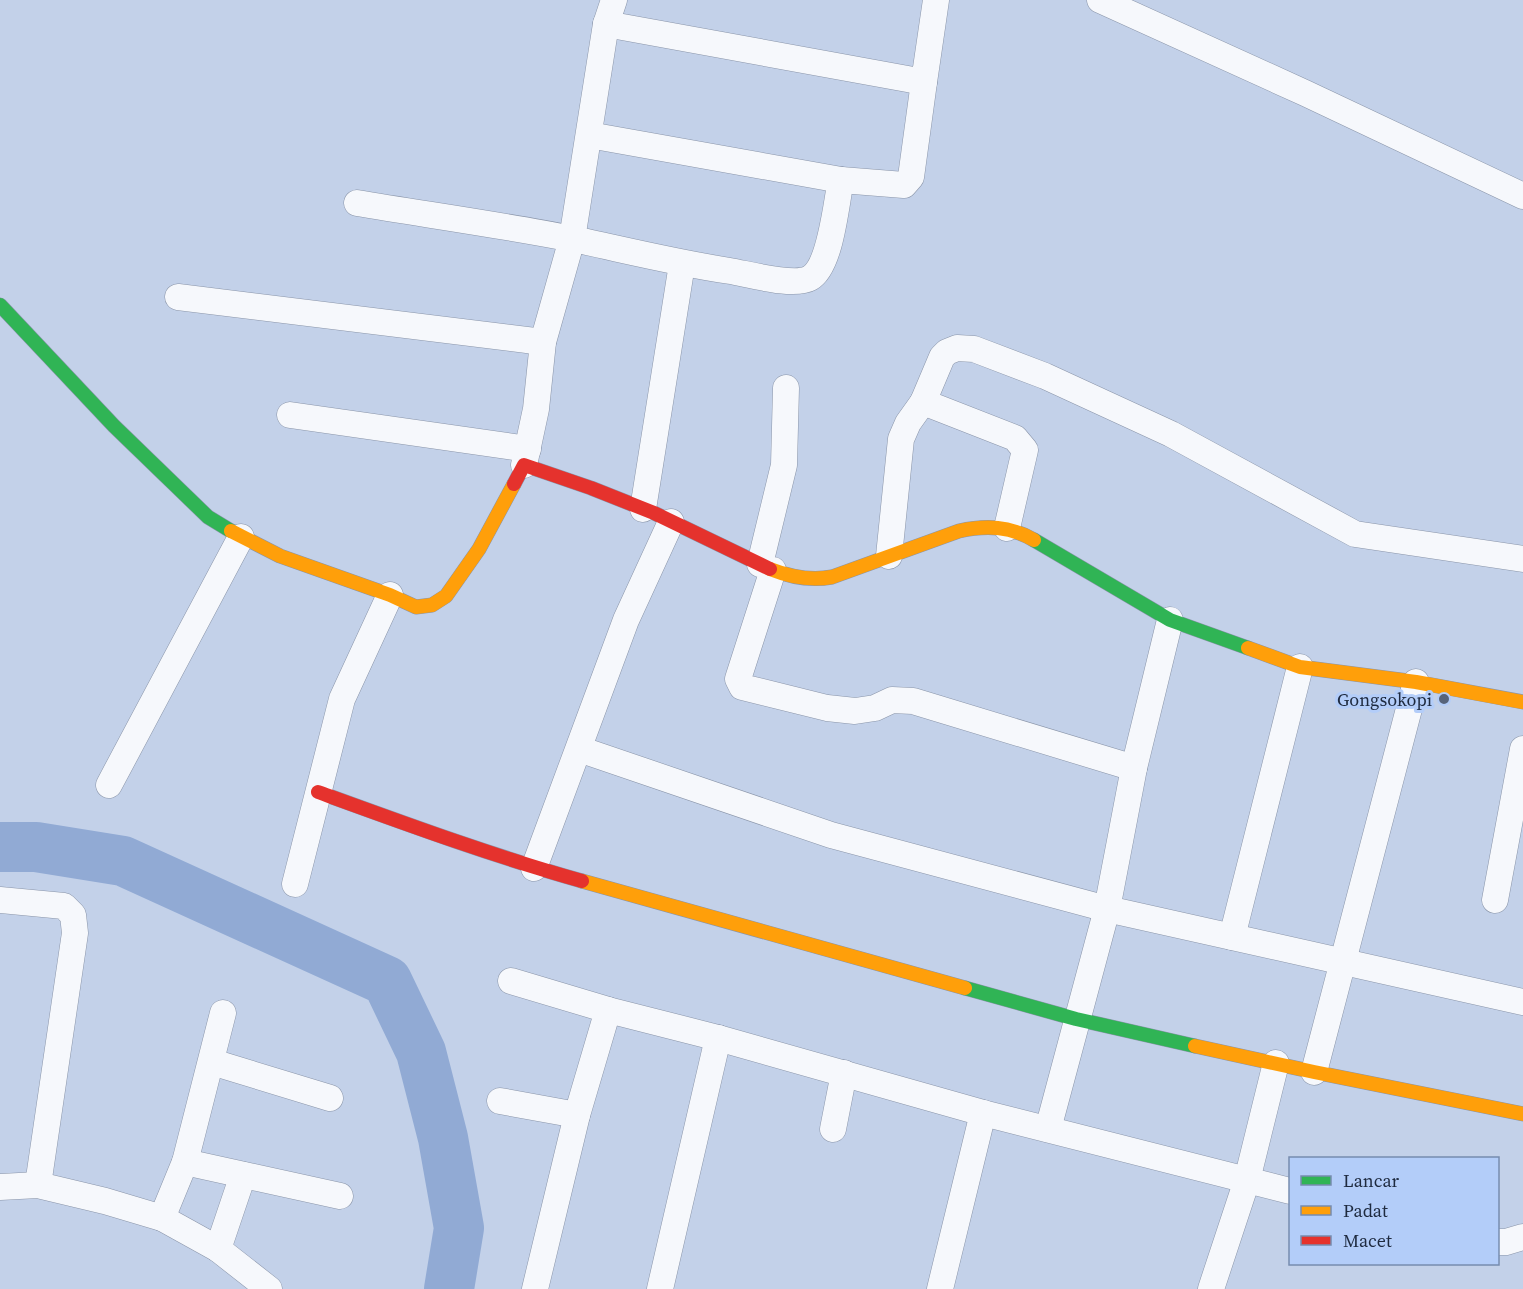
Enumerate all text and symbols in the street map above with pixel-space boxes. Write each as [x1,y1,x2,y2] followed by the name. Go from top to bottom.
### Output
[1337,687,1432,712] place label: Gongsokopi
[1437,692,1451,706] marker: Gongsokopi
[1289,1157,1499,1265] legend
[1343,1168,1400,1193] text: Lancar
[1343,1198,1388,1223] text: Padat
[1343,1228,1392,1253] text: Macet

